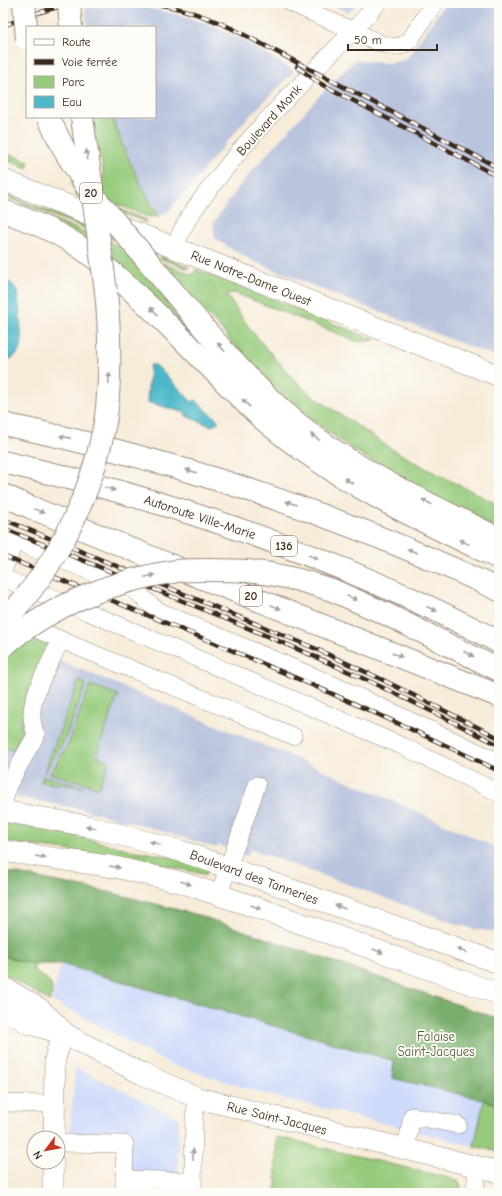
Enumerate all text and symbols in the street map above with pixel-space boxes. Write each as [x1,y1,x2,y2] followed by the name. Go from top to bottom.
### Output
[26,26,156,118] legend
[348,26,437,52] scale bar
[354,33,382,47] text: 50 m
[62,35,91,49] text: Route
[62,55,117,69] text: Voie ferrée
[62,75,85,89] text: Parc
[233,81,305,158] street label: Boulevard Monk
[62,95,82,109] text: Eau
[84,149,90,161] one-way arrow
[80,183,102,203] road number: 20
[189,247,314,309] street label: Rue Notre-Dame Ouest
[149,306,159,316] one-way arrow
[216,342,225,352] one-way arrow
[106,372,113,384] one-way arrow
[241,398,251,408] one-way arrow
[309,432,320,441] one-way arrow
[59,434,72,440] one-way arrow
[185,468,197,474] one-way arrow
[343,478,355,485] one-way arrow
[104,486,116,492] one-way arrow
[142,492,258,542] street label: Autoroute Ville-Marie
[421,499,433,505] one-way arrow
[285,500,297,506] one-way arrow
[33,508,45,514] one-way arrow
[271,536,297,556] road number: 136
[458,539,470,545] one-way arrow
[407,548,418,554] one-way arrow
[307,555,319,561] one-way arrow
[144,573,157,579] one-way arrow
[240,586,262,606] road number: 20
[346,595,357,601] one-way arrow
[270,604,282,610] one-way arrow
[426,606,438,612] one-way arrow
[463,651,475,657] one-way arrow
[391,652,403,658] one-way arrow
[85,824,97,830] one-way arrow
[149,840,162,846] one-way arrow
[188,847,320,907] street label: Boulevard des Tanneries
[35,854,47,860] one-way arrow
[109,865,121,871] one-way arrow
[180,880,192,886] one-way arrow
[250,904,262,910] one-way arrow
[333,904,345,910] one-way arrow
[456,948,468,954] one-way arrow
[372,949,384,955] one-way arrow
[397,1029,475,1059] park label: Falaise Saint-Jacques
[226,1098,328,1138] street label: Rue Saint-Jacques
[26,1130,66,1170] north arrow
[190,1147,196,1160] one-way arrow
[31,1149,45,1162] text: N

